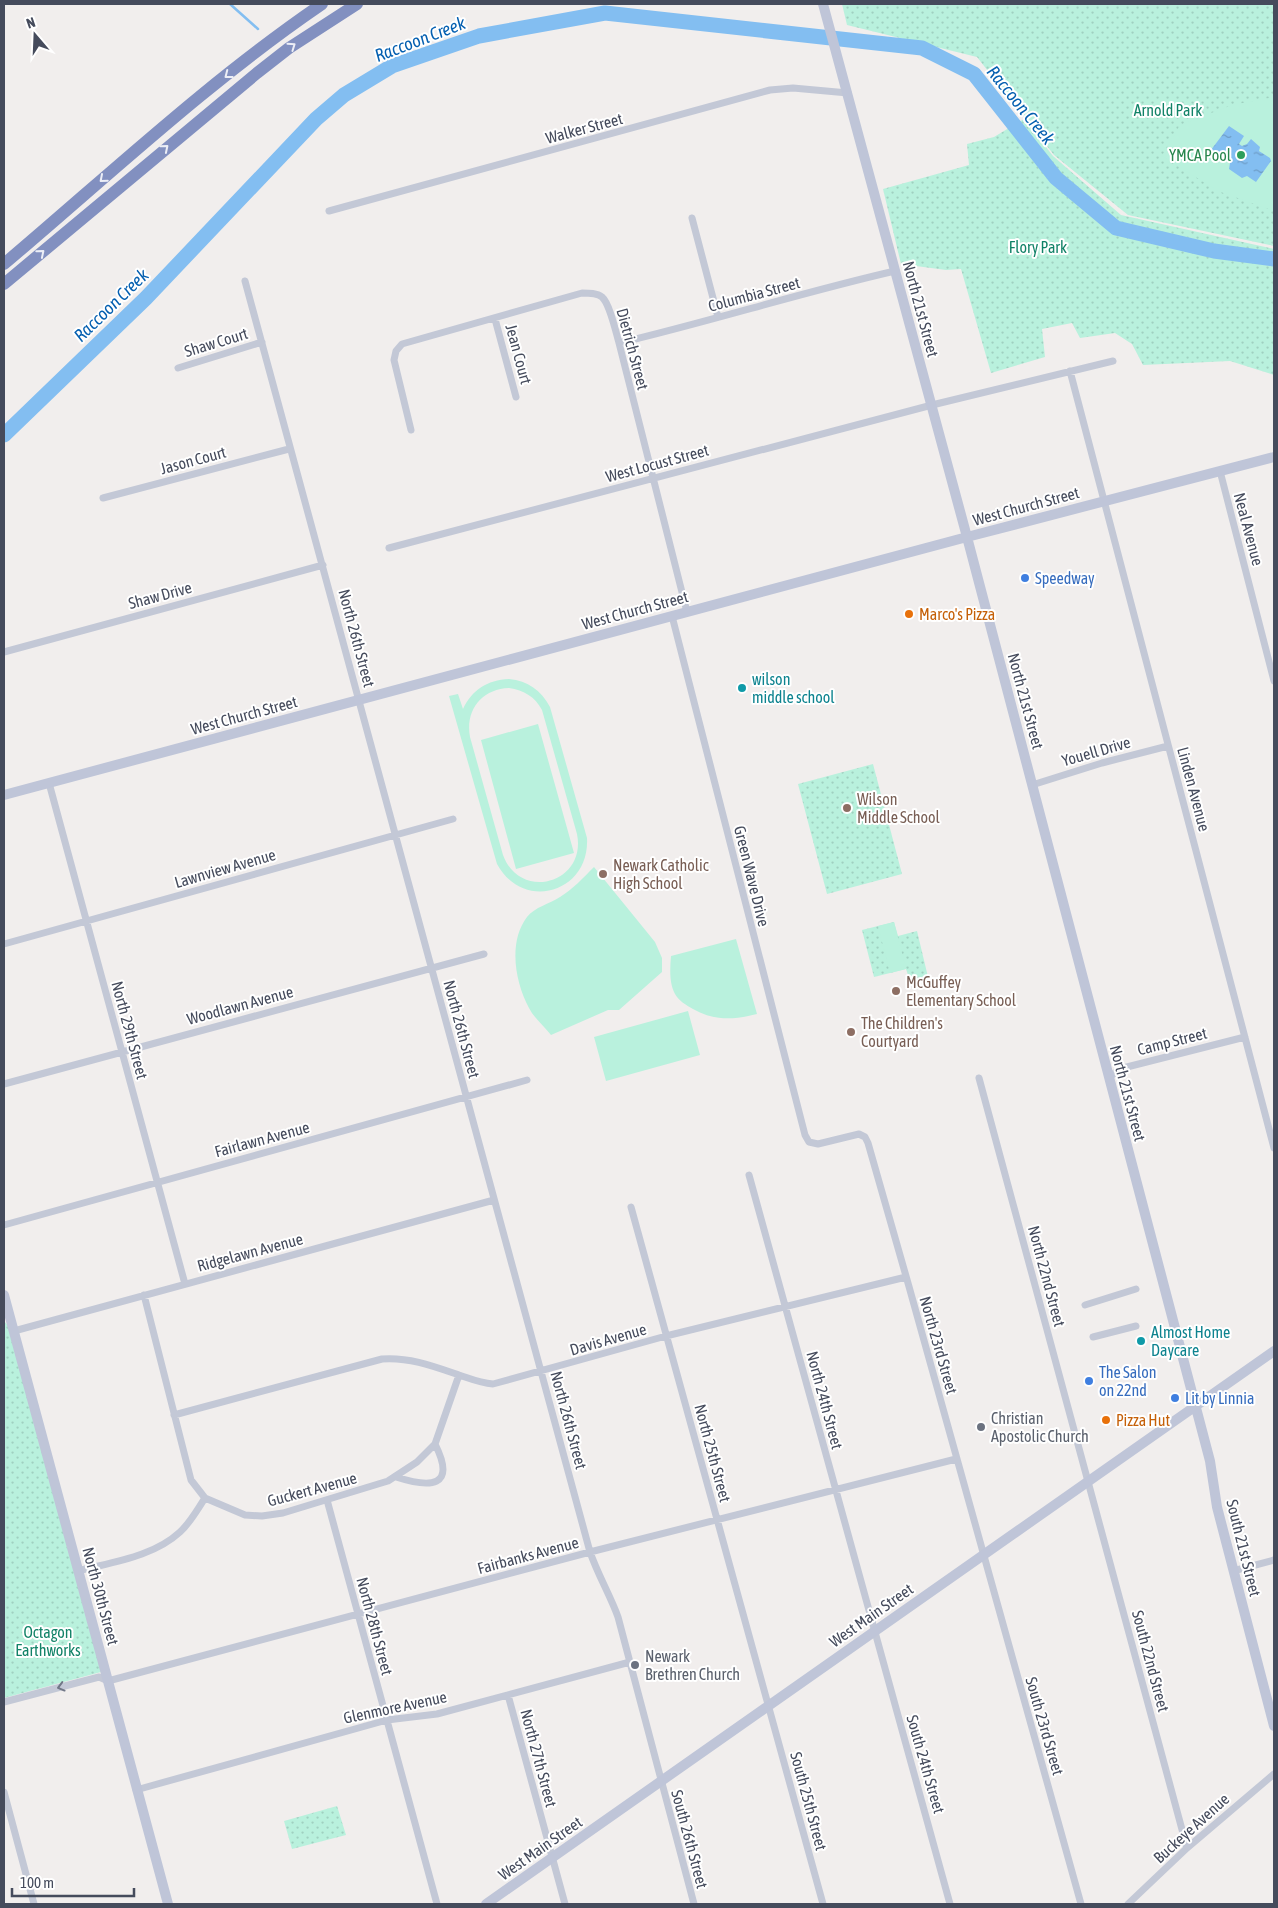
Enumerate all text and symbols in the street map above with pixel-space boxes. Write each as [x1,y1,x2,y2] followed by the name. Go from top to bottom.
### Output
[10,10,60,60] north arrow
[372,12,469,66] water label: Raccoon Creek
[24,14,37,32] text: N
[286,43,296,52] one-way arrow
[983,61,1060,150] water label: Raccoon Creek
[224,69,233,78] one-way arrow
[1134,101,1202,119] park label: Arnold Park
[544,109,625,147] street label: Walker Street
[160,145,169,154] one-way arrow
[1169,146,1232,164] place label: YMCA Pool
[1235,149,1247,161] marker: YMCA Pool
[100,174,109,182] one-way arrow
[1009,238,1067,257] park label: Flory Park
[35,250,44,258] one-way arrow
[900,259,943,359] street label: North 21st Street
[69,264,153,346] water label: Raccoon Creek
[706,273,802,315] street label: Columbia Street
[613,306,653,392] street label: Dietrich Street
[502,322,536,386] street label: Jean Court
[182,324,250,360] street label: Shaw Court
[604,441,711,485] street label: West Locust Street
[158,442,228,477] street label: Jason Court
[971,483,1081,529] street label: West Church Street
[1231,491,1267,567] street label: Neal Avenue
[1035,569,1095,588] place label: Speedway
[1019,572,1031,584] marker: Speedway
[126,578,194,612] street label: Shaw Drive
[335,587,379,689] street label: North 26th Street
[580,587,690,633] street label: West Church Street
[919,605,995,623] place label: Marco's Pizza
[903,608,915,620] marker: Marco's Pizza
[1005,651,1048,751] street label: North 21st Street
[752,670,835,706] place label: wilson middle school
[736,682,748,694] marker: wilson middle school
[189,692,299,738] street label: West Church Street
[1060,733,1132,769] street label: Youell Drive
[1174,745,1214,833] street label: Linden Avenue
[857,790,941,826] place label: Wilson Middle School
[841,802,853,814] marker: Wilson Middle School
[731,824,773,928] street label: Green Wave Drive
[172,845,278,891] street label: Lawnview Avenue
[613,856,709,893] place label: Newark Catholic High School
[597,868,609,880] marker: Newark Catholic High School
[906,973,1017,1010] place label: McGuffey Elementary School
[440,978,484,1080] street label: North 26th Street
[108,979,152,1081] street label: North 29th Street
[185,982,295,1028] street label: Woodlawn Avenue
[890,985,902,997] marker: McGuffey Elementary School
[861,1014,943,1051] place label: The Children's Courtyard
[1135,1024,1209,1059] street label: Camp Street
[845,1026,857,1038] marker: The Children's Courtyard
[1107,1043,1150,1143] street label: North 21st Street
[213,1118,311,1160] street label: Fairlawn Avenue
[1025,1224,1069,1329] street label: North 22nd Street
[195,1229,305,1276] street label: Ridgelawn Avenue
[916,1294,962,1396] street label: North 23rd Street
[568,1319,648,1359] street label: Davis Avenue
[1151,1323,1230,1360] place label: Almost Home Daycare
[1135,1335,1147,1347] marker: Almost Home Daycare
[803,1349,847,1451] street label: North 24th Street
[1099,1363,1156,1399] place label: The Salon on 22nd
[547,1369,591,1471] street label: North 26th Street
[1083,1375,1095,1387] marker: The Salon on 22nd
[1185,1389,1254,1408] place label: Lit by Linnia
[1169,1392,1181,1404] marker: Lit by Linnia
[691,1402,735,1504] street label: North 25th Street
[991,1409,1089,1446] place label: Christian Apostolic Church
[1116,1411,1170,1429] place label: Pizza Hut
[1100,1414,1112,1426] marker: Pizza Hut
[975,1421,987,1433] marker: Christian Apostolic Church
[265,1468,359,1510] street label: Guckert Avenue
[1223,1498,1265,1599] street label: South 21st Street
[475,1533,581,1577] street label: Fairbanks Avenue
[79,1545,123,1647] street label: North 30th Street
[353,1575,397,1677] street label: North 28th Street
[826,1579,917,1650] street label: West Main Street
[1129,1608,1173,1714] street label: South 22nd Street
[15,1623,81,1659] park label: Octagon Earthworks
[645,1647,740,1683] place label: Newark Brethren Church
[629,1659,641,1671] marker: Newark Brethren Church
[1022,1675,1068,1777] street label: South 23rd Street
[58,1681,66,1691] one-way arrow
[342,1687,448,1727] street label: Glenmore Avenue
[517,1707,561,1809] street label: North 27th Street
[903,1713,949,1816] street label: South 24th Street
[787,1750,831,1853] street label: South 25th Street
[668,1788,712,1891] street label: South 26th Street
[1150,1789,1233,1867] street label: Buckeye Avenue
[495,1812,586,1883] street label: West Main Street
[12,1866,135,1898] scale bar
[20,1874,54,1891] text: 100 m

